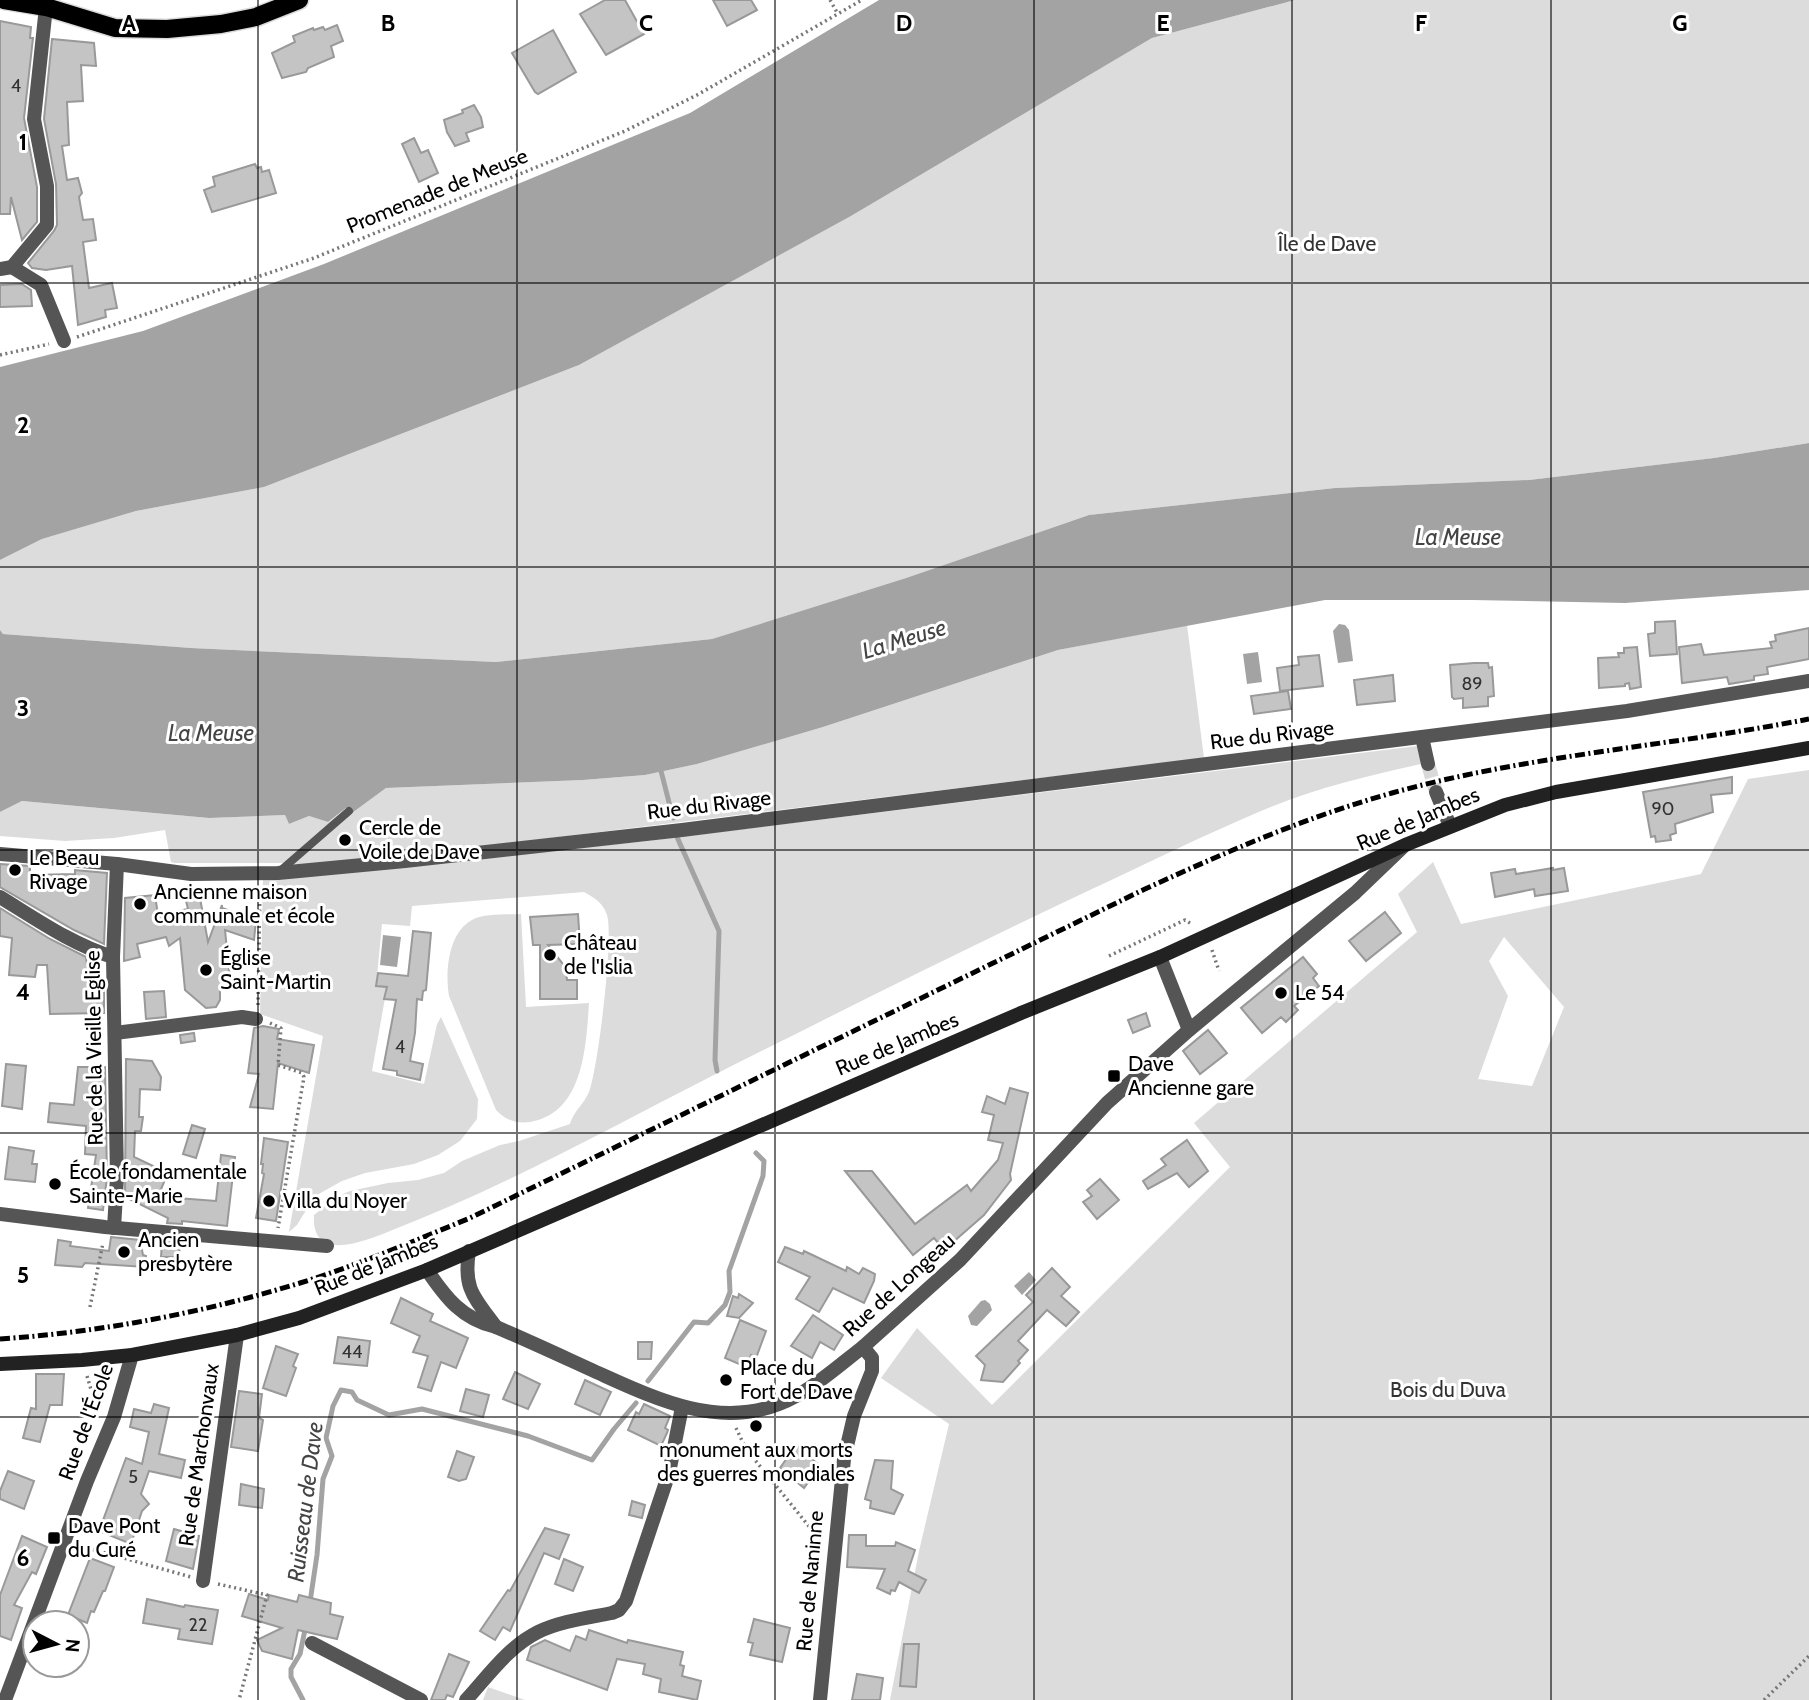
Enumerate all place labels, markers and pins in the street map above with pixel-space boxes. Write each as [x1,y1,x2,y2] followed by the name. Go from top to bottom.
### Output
[359,815,480,864] place label: Cercle de Voile de Dave
[337,832,353,848] marker: Cercle de Voile de Dave
[29,845,99,894] place label: Le Beau Rivage
[7,862,23,878] marker: Le Beau Rivage
[154,879,335,928] place label: Ancienne maison communale et école
[132,896,148,912] marker: Ancienne maison communale et école
[564,930,637,979] place label: Château de l'Islia
[220,945,331,994] place label: Église Saint-Martin
[542,947,558,963] marker: Château de l'Islia
[198,962,214,978] marker: Église Saint-Martin
[1295,980,1344,1005] place label: Le 54
[1273,985,1289,1001] marker: Le 54
[1128,1051,1254,1100] place label: Dave Ancienne gare
[1106,1068,1122,1084] marker: Dave Ancienne gare
[69,1159,247,1208] place label: École fondamentale Sainte-Marie
[47,1176,63,1192] marker: École fondamentale Sainte-Marie
[283,1188,407,1213] place label: Villa du Noyer
[261,1193,277,1209] marker: Villa du Noyer
[138,1227,233,1276] place label: Ancien presbytère
[116,1244,132,1260] marker: Ancien presbytère
[740,1355,853,1404] place label: Place du Fort de Dave
[718,1372,734,1388] marker: Place du Fort de Dave
[748,1418,764,1434] marker: monument aux morts des guerres mondiales
[657,1437,855,1486] place label: monument aux morts des guerres mondiales
[68,1513,160,1562] place label: Dave Pont du Curé
[46,1530,62,1546] marker: Dave Pont du Curé

